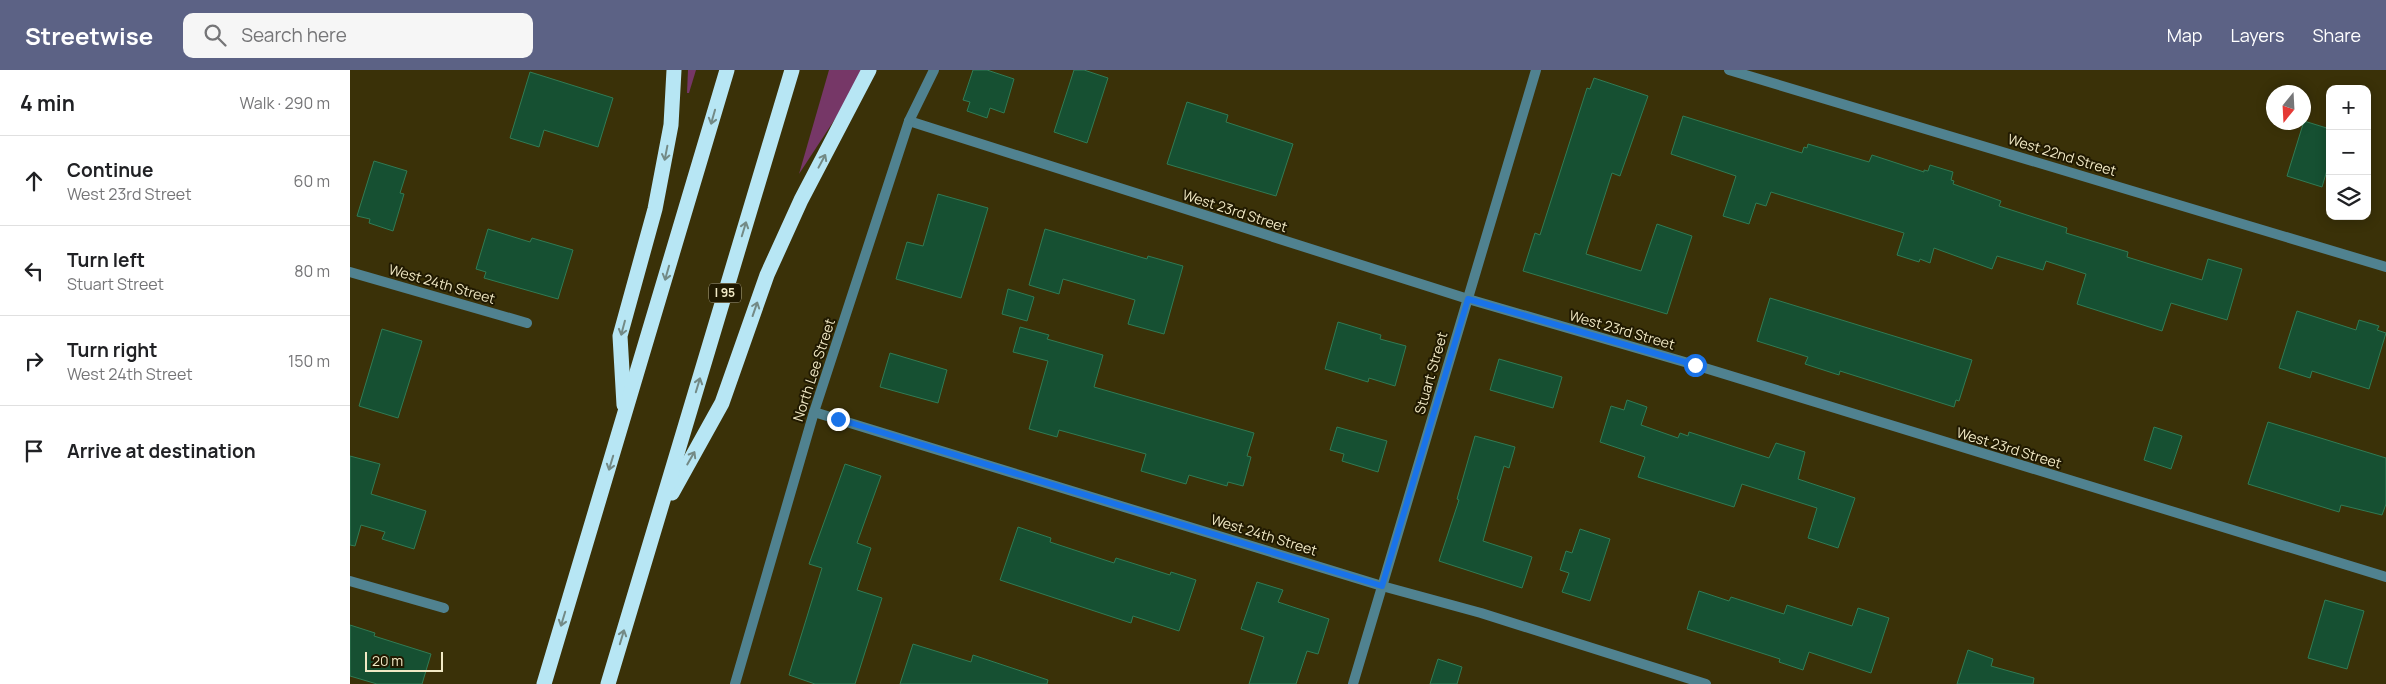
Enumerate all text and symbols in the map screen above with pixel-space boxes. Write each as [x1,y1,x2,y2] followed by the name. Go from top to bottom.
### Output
[183,13,533,58] search box
[25,19,153,52] text: Streetwise
[201,21,229,49] icon: search
[241,22,347,48] text: Search here
[2167,23,2202,47] text: Map
[2230,23,2284,47] text: Layers
[2312,23,2361,47] text: Share
[2266,85,2311,130] north arrow
[2326,85,2371,220] map controls
[2326,85,2371,130] button: +
[20,89,75,117] text: 4 min
[240,92,330,114] text: Walk · 290 m
[708,108,718,124] one-way arrow
[2006,129,2119,180] street label: West 22nd Street
[2326,130,2371,175] button: −
[661,145,670,161] one-way arrow
[817,154,827,169] one-way arrow
[67,157,153,183] text: Continue
[20,167,48,195] icon: ahead
[294,170,330,192] text: 60 m
[2326,175,2371,220] button: layers
[67,183,192,205] text: West 23rd Street
[1180,185,1290,237] street label: West 23rd Street
[740,222,750,238] one-way arrow
[67,247,145,273] text: Turn left
[20,257,48,285] icon: left
[387,259,498,308] street label: West 24th Street
[294,260,330,282] text: 80 m
[662,264,672,280] one-way arrow
[67,273,164,295] text: Stuart Street
[709,284,741,302] road number: I 95
[751,302,760,317] one-way arrow
[1567,305,1678,354] street label: West 23rd Street
[788,316,839,424] street label: North Lee Street
[617,319,627,335] one-way arrow
[1410,329,1451,416] street label: Stuart Street
[67,337,157,363] text: Turn right
[20,347,48,375] icon: right
[288,350,330,372] text: 150 m
[1684,354,1707,377] route start
[67,363,193,385] text: West 24th Street
[693,377,703,393] one-way arrow
[827,408,850,431] route end
[1954,422,2064,473] street label: West 23rd Street
[20,437,48,465] icon: arrive
[67,438,256,464] text: Arrive at destination
[687,451,697,466] one-way arrow
[605,455,615,471] one-way arrow
[1209,509,1320,560] street label: West 24th Street
[558,610,568,626] one-way arrow
[618,630,628,646] one-way arrow
[365,649,442,672] scale bar
[372,651,403,670] text: 20 m

